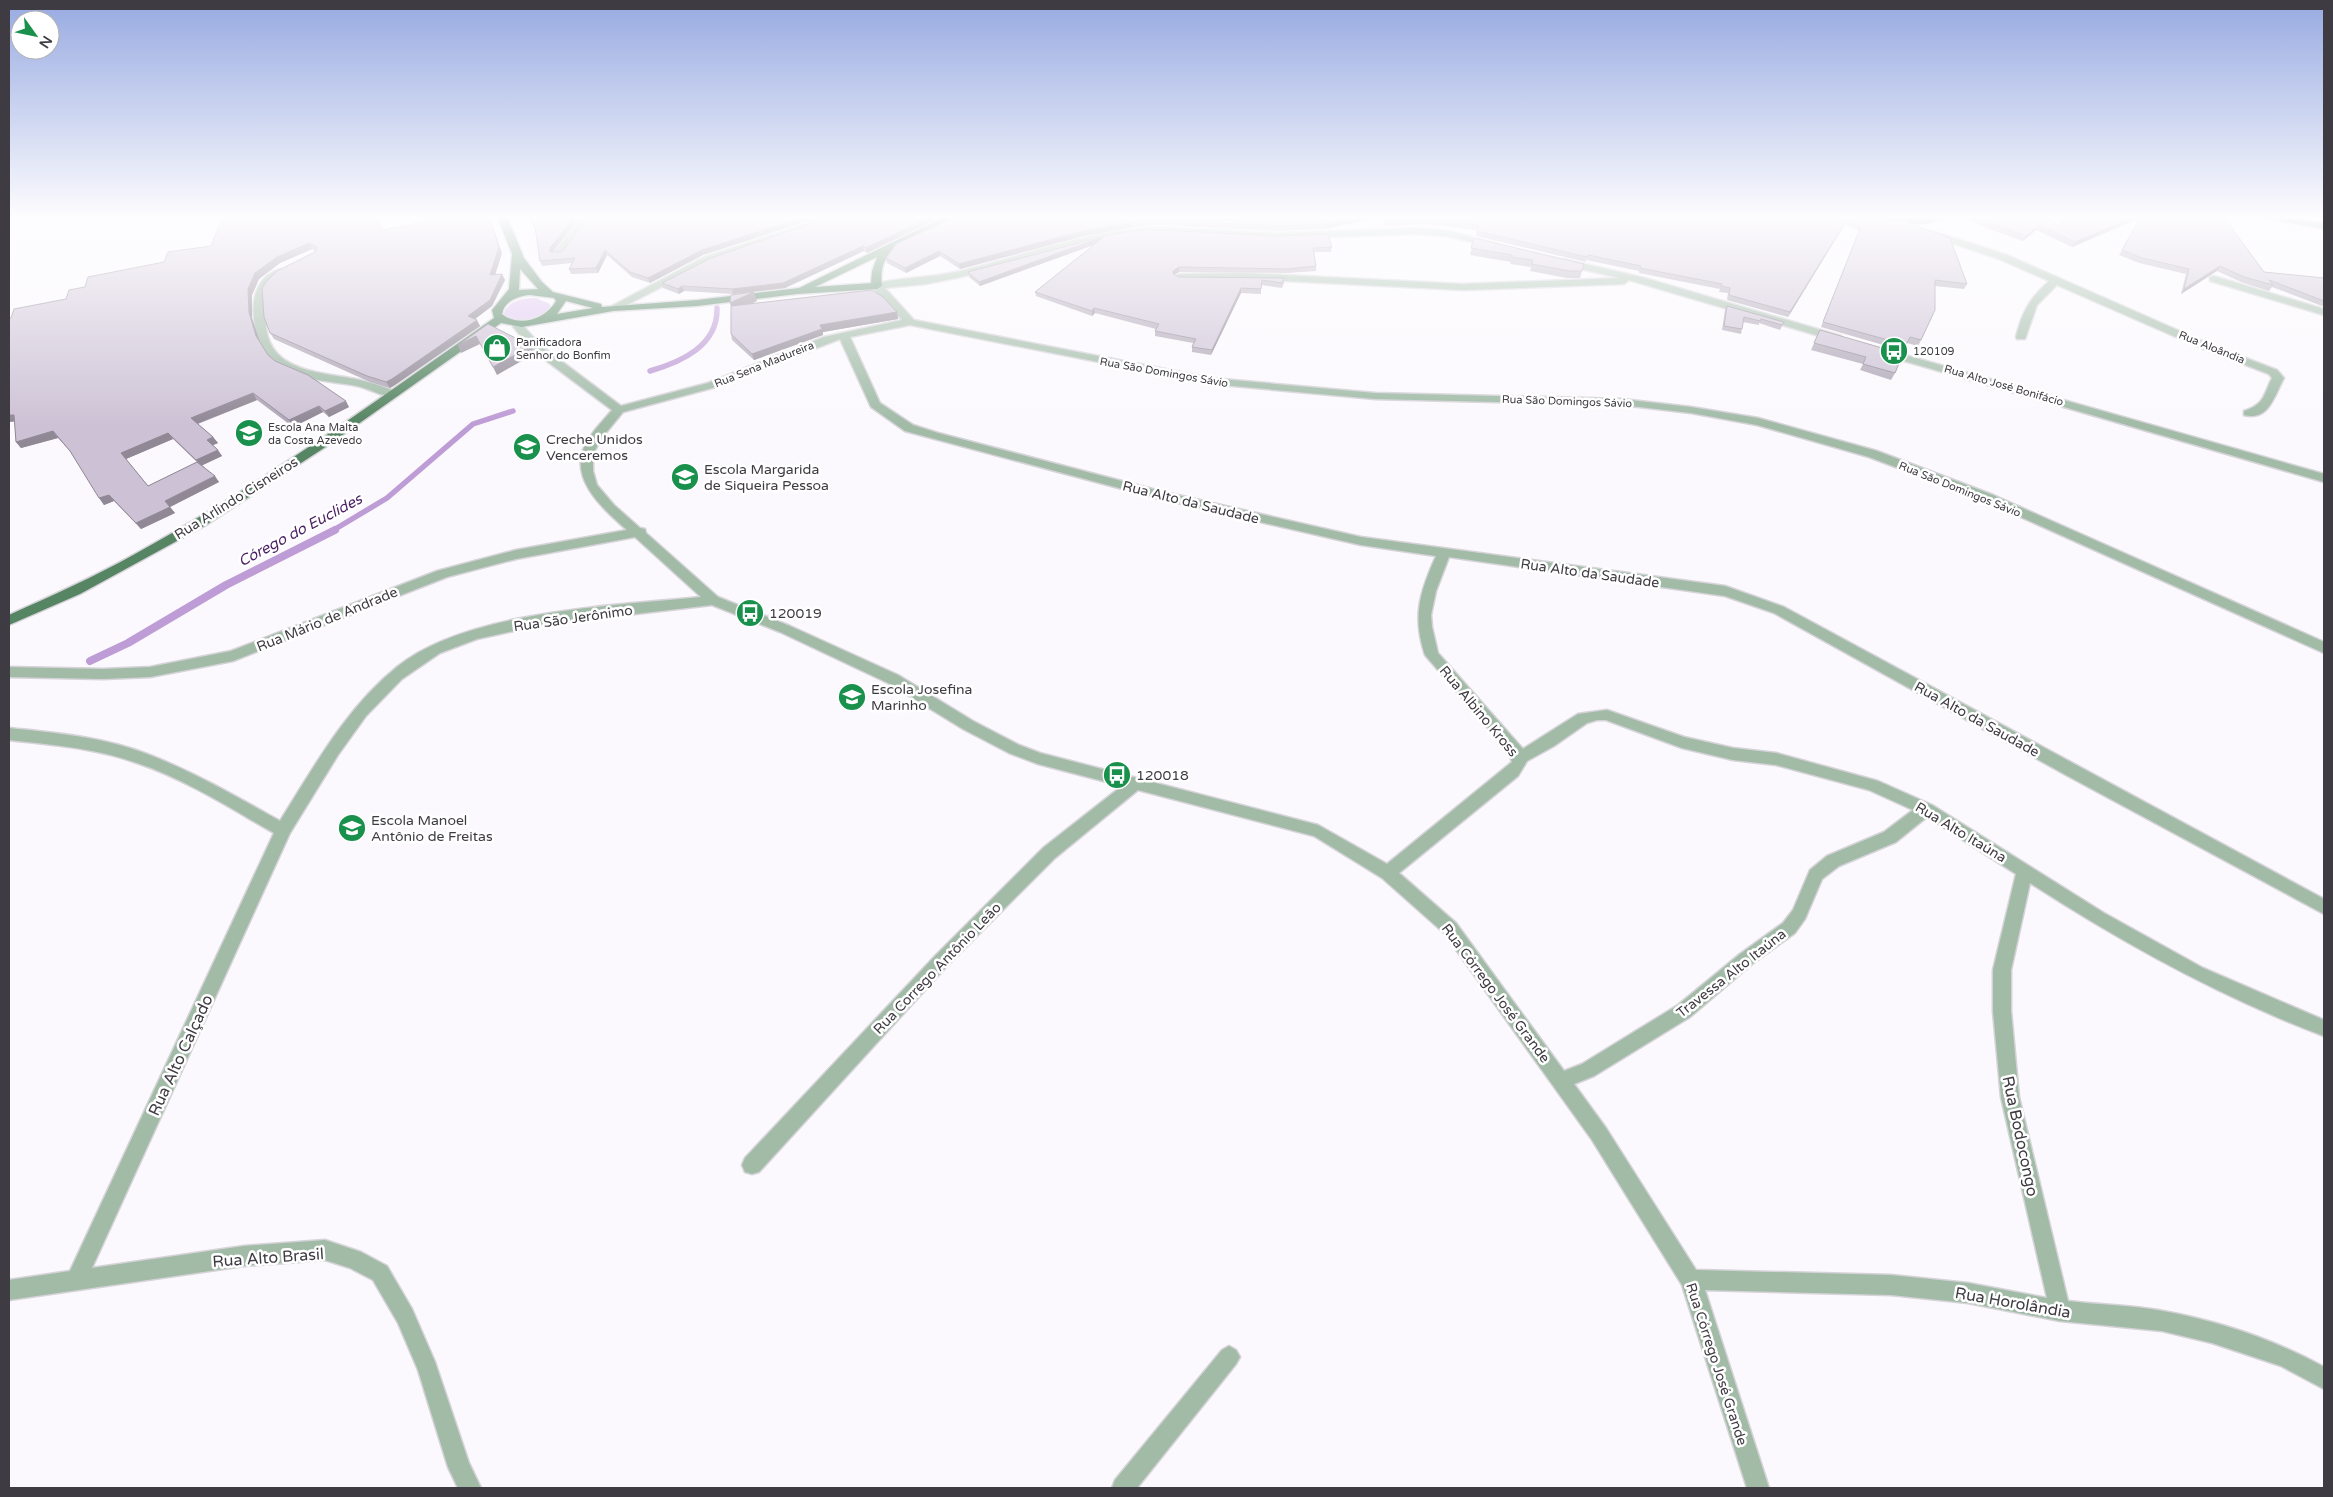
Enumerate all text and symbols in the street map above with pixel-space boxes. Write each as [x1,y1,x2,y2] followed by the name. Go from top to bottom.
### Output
[10,10,60,60] north arrow
[35,32,56,51] text: N
[2177,328,2247,367] street label: Rua Aloândia
[482,333,512,363] shop icon: Panificadora Senhor do Bonfim
[516,336,611,362] place label: Panificadora Senhor do Bonfim
[1879,336,1909,366] bus stop icon: 120109
[713,339,816,390] street label: Rua Sena Madureira
[1913,345,1955,358] place label: 120109
[1099,355,1229,390] street label: Rua São Domingos Sávio
[1943,362,2065,409] street label: Rua Alto José Bonifácio
[1502,393,1633,410] street label: Rua São Domingos Sávio
[234,418,264,448] school or university icon: Escola Ana Malta da Costa Azevedo
[268,421,362,447] place label: Escola Ana Malta da Costa Azevedo
[546,431,643,464] place label: Creche Unidos Venceremos
[512,432,542,462] school or university icon: Creche Unidos Venceremos
[171,453,301,543] street label: Rua Arlindo Cisneiros
[1897,459,2023,520] street label: Rua São Domingos Sávio
[704,461,829,494] place label: Escola Margarida de Siqueira Pessoa
[670,462,700,492] school or university icon: Escola Margarida de Siqueira Pessoa
[1121,477,1261,528] street label: Rua Alto da Saudade
[235,489,366,570] water label: Córego do Euclides
[1519,555,1661,592] street label: Rua Alto da Saudade
[254,583,400,656] street label: Rua Mário de Andrade
[735,598,765,628] bus stop icon: 120019
[512,602,634,635] street label: Rua São Jerônimo
[769,605,822,622] place label: 120019
[1436,662,1522,760] street label: Rua Albino Kross
[1911,678,2042,761] street label: Rua Alto da Saudade
[871,681,972,714] place label: Escola Josefina Marinho
[837,682,867,712] school or university icon: Escola Josefina Marinho
[1102,760,1132,790] bus stop icon: 120018
[1136,767,1189,784] place label: 120018
[1912,799,2009,866] street label: Rua Alto Itaúna
[371,812,493,845] place label: Escola Manoel Antônio de Freitas
[337,813,367,843] school or university icon: Escola Manoel Antônio de Freitas
[870,899,1005,1038] street label: Rua Corrego Antônio Leão
[1438,920,1554,1066] street label: Rua Córrego José Grande
[1673,925,1789,1021] street label: Travessa Alto Itaúna
[144,992,218,1119] street label: Rua Alto Calçado
[1997,1074,2043,1198] street label: Rua Bodocongo
[212,1244,325,1272] street label: Rua Alto Brasil
[1682,1281,1751,1448] street label: Rua Córrego José Grande
[1953,1283,2072,1323] street label: Rua Horolândia

